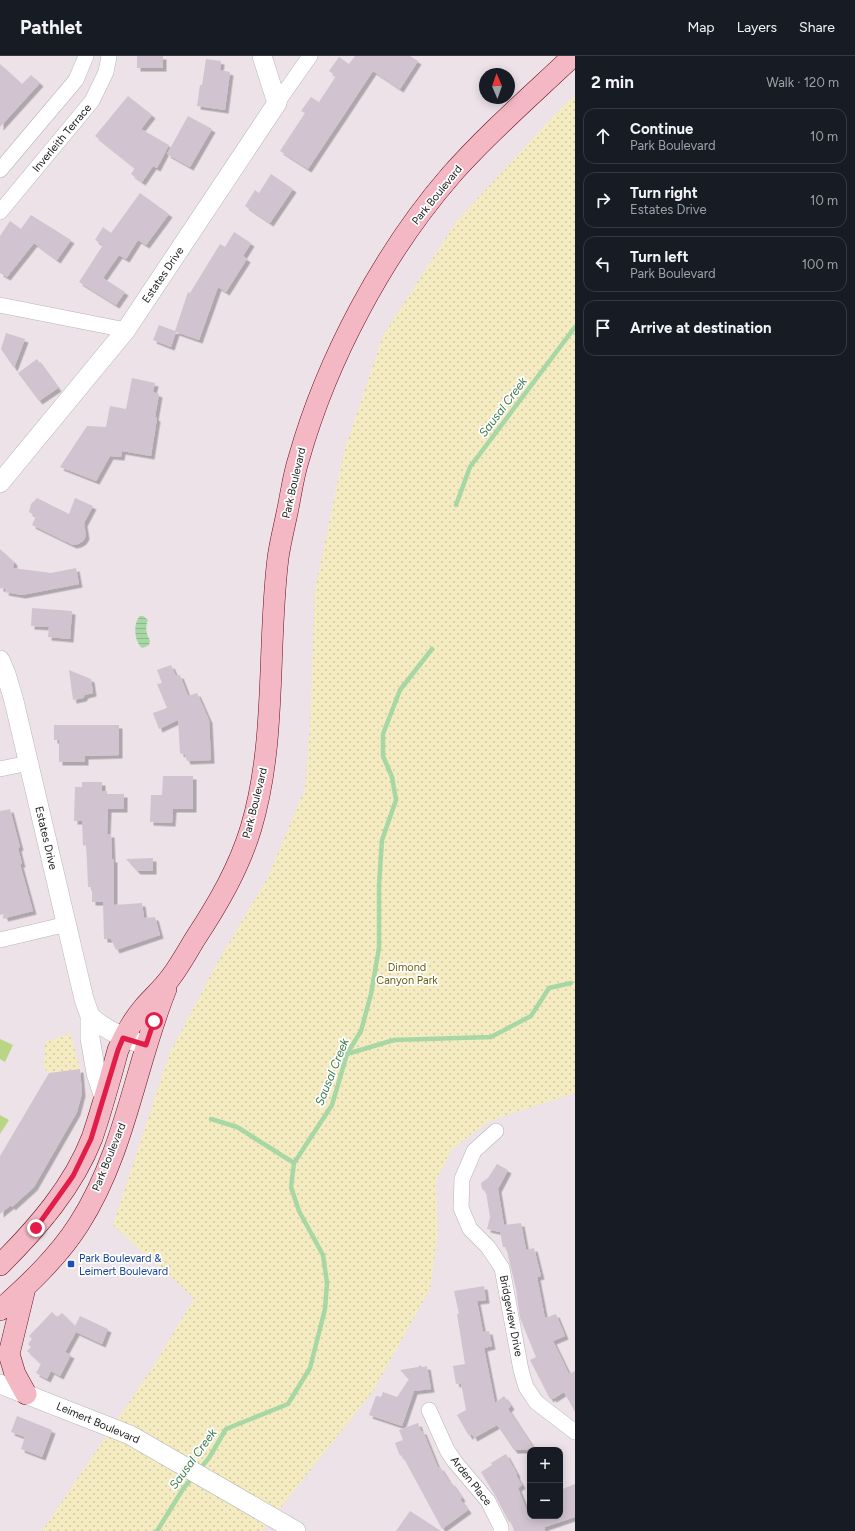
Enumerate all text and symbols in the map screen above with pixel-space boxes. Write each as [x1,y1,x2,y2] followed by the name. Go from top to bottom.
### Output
[20,16,83,39] text: Pathlet
[687,19,715,36] text: Map
[737,19,777,36] text: Layers
[799,19,835,36] text: Share
[479,68,515,104] north arrow
[591,72,634,92] text: 2 min
[766,75,839,90] text: Walk · 120 m
[30,101,94,175] street label: Inverleith Terrace
[630,120,693,138] text: Continue
[592,125,614,147] icon: ahead
[810,129,838,144] text: 10 m
[630,138,716,153] text: Park Boulevard
[409,163,465,227] street label: Park Boulevard
[630,184,698,202] text: Turn right
[592,189,614,211] icon: right
[810,193,838,208] text: 10 m
[630,202,707,217] text: Estates Drive
[139,245,187,305] street label: Estates Drive
[630,248,688,266] text: Turn left
[592,253,614,275] icon: left
[802,257,838,272] text: 100 m
[630,266,716,281] text: Park Boulevard
[592,317,614,339] icon: arrive
[630,319,771,337] text: Arrive at destination
[476,373,531,440] water label: Sausal Creek
[280,446,308,520] street label: Park Boulevard
[240,766,270,840] street label: Park Boulevard
[32,805,60,871] street label: Estates Drive
[376,961,438,987] park label: Dimond Canyon Park
[145,1012,163,1030] route start
[312,1035,352,1108] water label: Sausal Creek
[89,1121,129,1193] street label: Park Boulevard
[27,1219,45,1237] route end
[79,1252,168,1278] place label: Park Boulevard & Leimert Boulevard
[66,1259,76,1269] marker: Park Boulevard & Leimert Boulevard
[497,1274,525,1358] street label: Bridgeview Drive
[54,1400,142,1446] street label: Leimert Boulevard
[166,1425,220,1492] water label: Sausal Creek
[527,1447,563,1519] map controls
[527,1447,563,1483] button: +
[448,1454,494,1508] street label: Arden Place
[527,1483,563,1519] button: −

